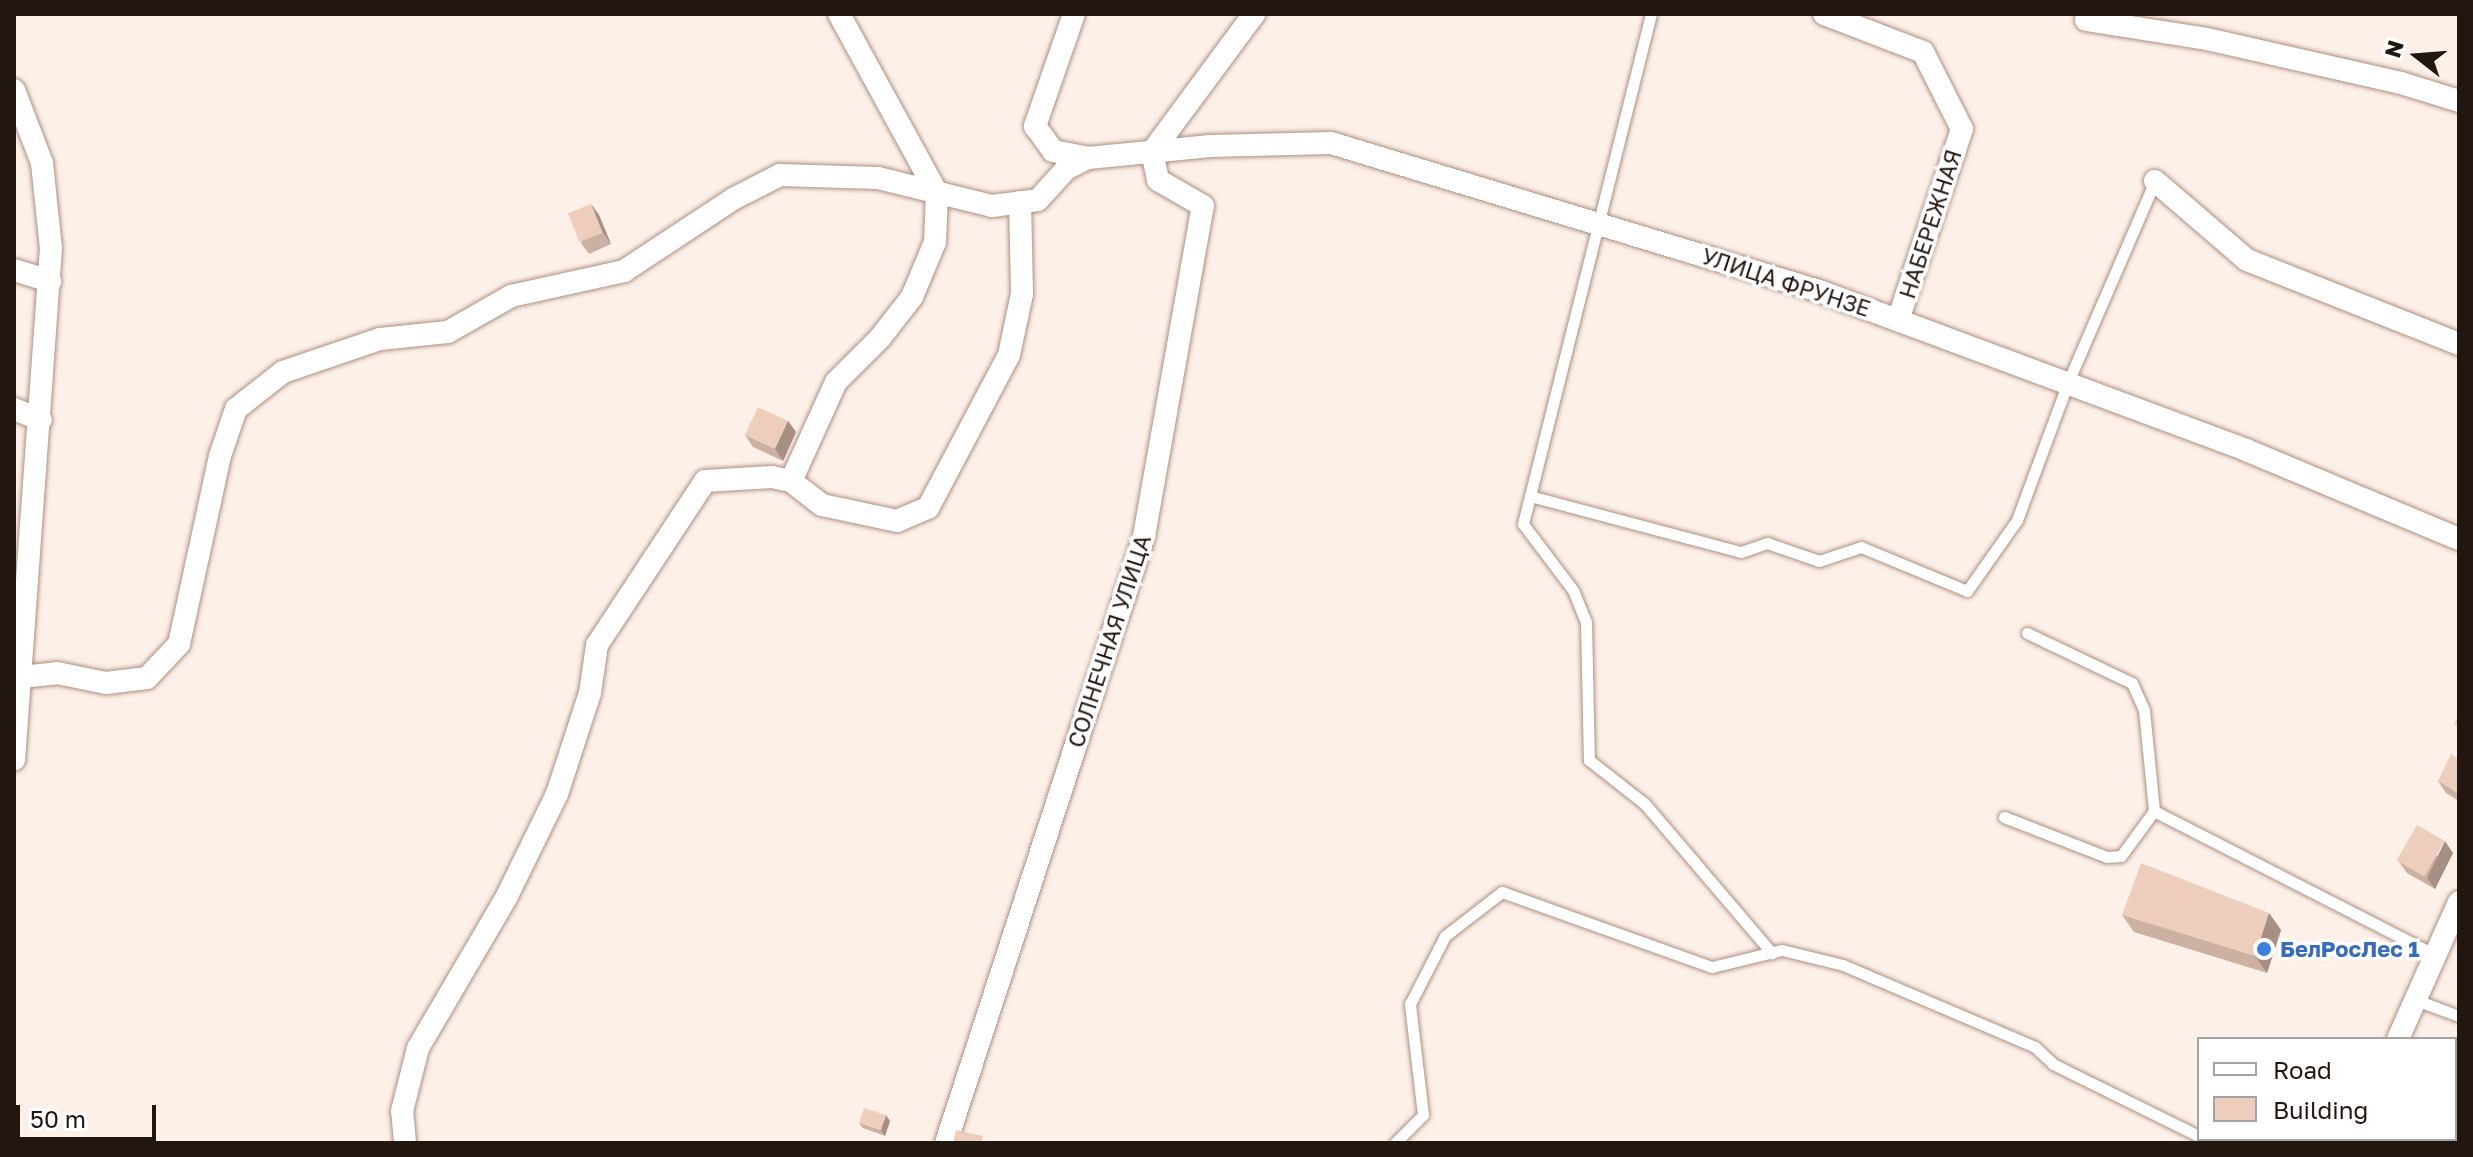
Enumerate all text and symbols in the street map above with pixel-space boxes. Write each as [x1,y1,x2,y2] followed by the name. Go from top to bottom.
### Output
[2377,16,2457,96] north arrow
[2378,37,2409,61] text: N
[1893,146,1967,302] street label: НАБЕРЕЖНАЯ
[1698,242,1874,322] street label: УЛИЦА ФРУНЗЕ
[1062,531,1156,751] street label: СОЛНЕЧНАЯ УЛИЦА
[2280,936,2420,962] place label: БелРосЛес 1
[2255,940,2273,958] marker: БелРосЛес 1
[2197,1037,2457,1141] legend
[2273,1055,2332,1084] text: Road
[20,1089,160,1139] scale bar
[2273,1095,2368,1124] text: Building
[30,1104,86,1133] text: 50 m

